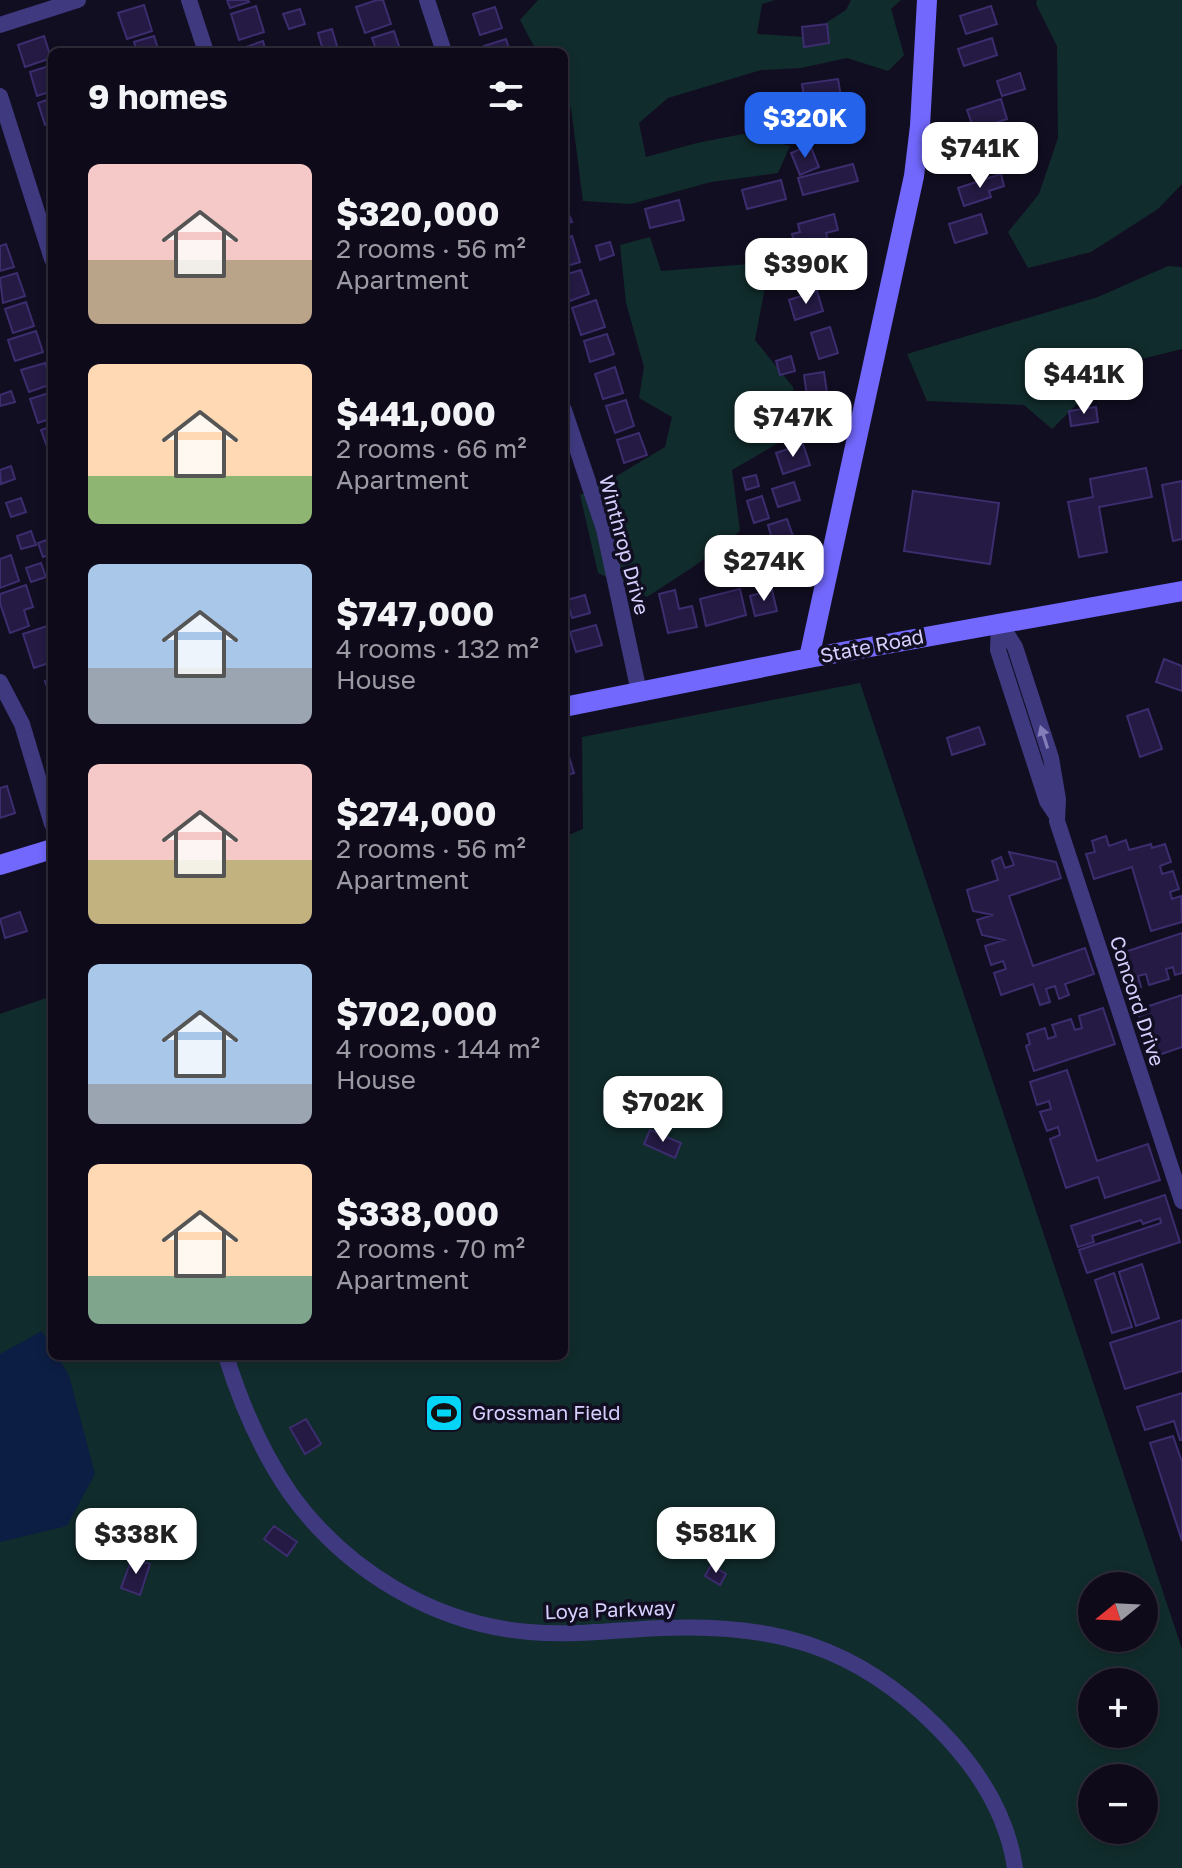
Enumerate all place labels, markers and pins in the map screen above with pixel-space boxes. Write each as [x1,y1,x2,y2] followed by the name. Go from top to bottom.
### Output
[749,92,861,160] pin: $320K
[924,122,1036,190] pin: $741K
[750,238,862,306] pin: $390K
[1028,348,1140,416] pin: $441K
[737,391,849,459] pin: $747K
[708,535,820,603] pin: $274K
[607,1076,719,1144] pin: $702K
[423,1392,465,1434] sports icon: Grossman Field
[472,1400,621,1424] place label: Grossman Field
[660,1507,772,1575] pin: $581K
[80,1508,192,1576] pin: $338K

